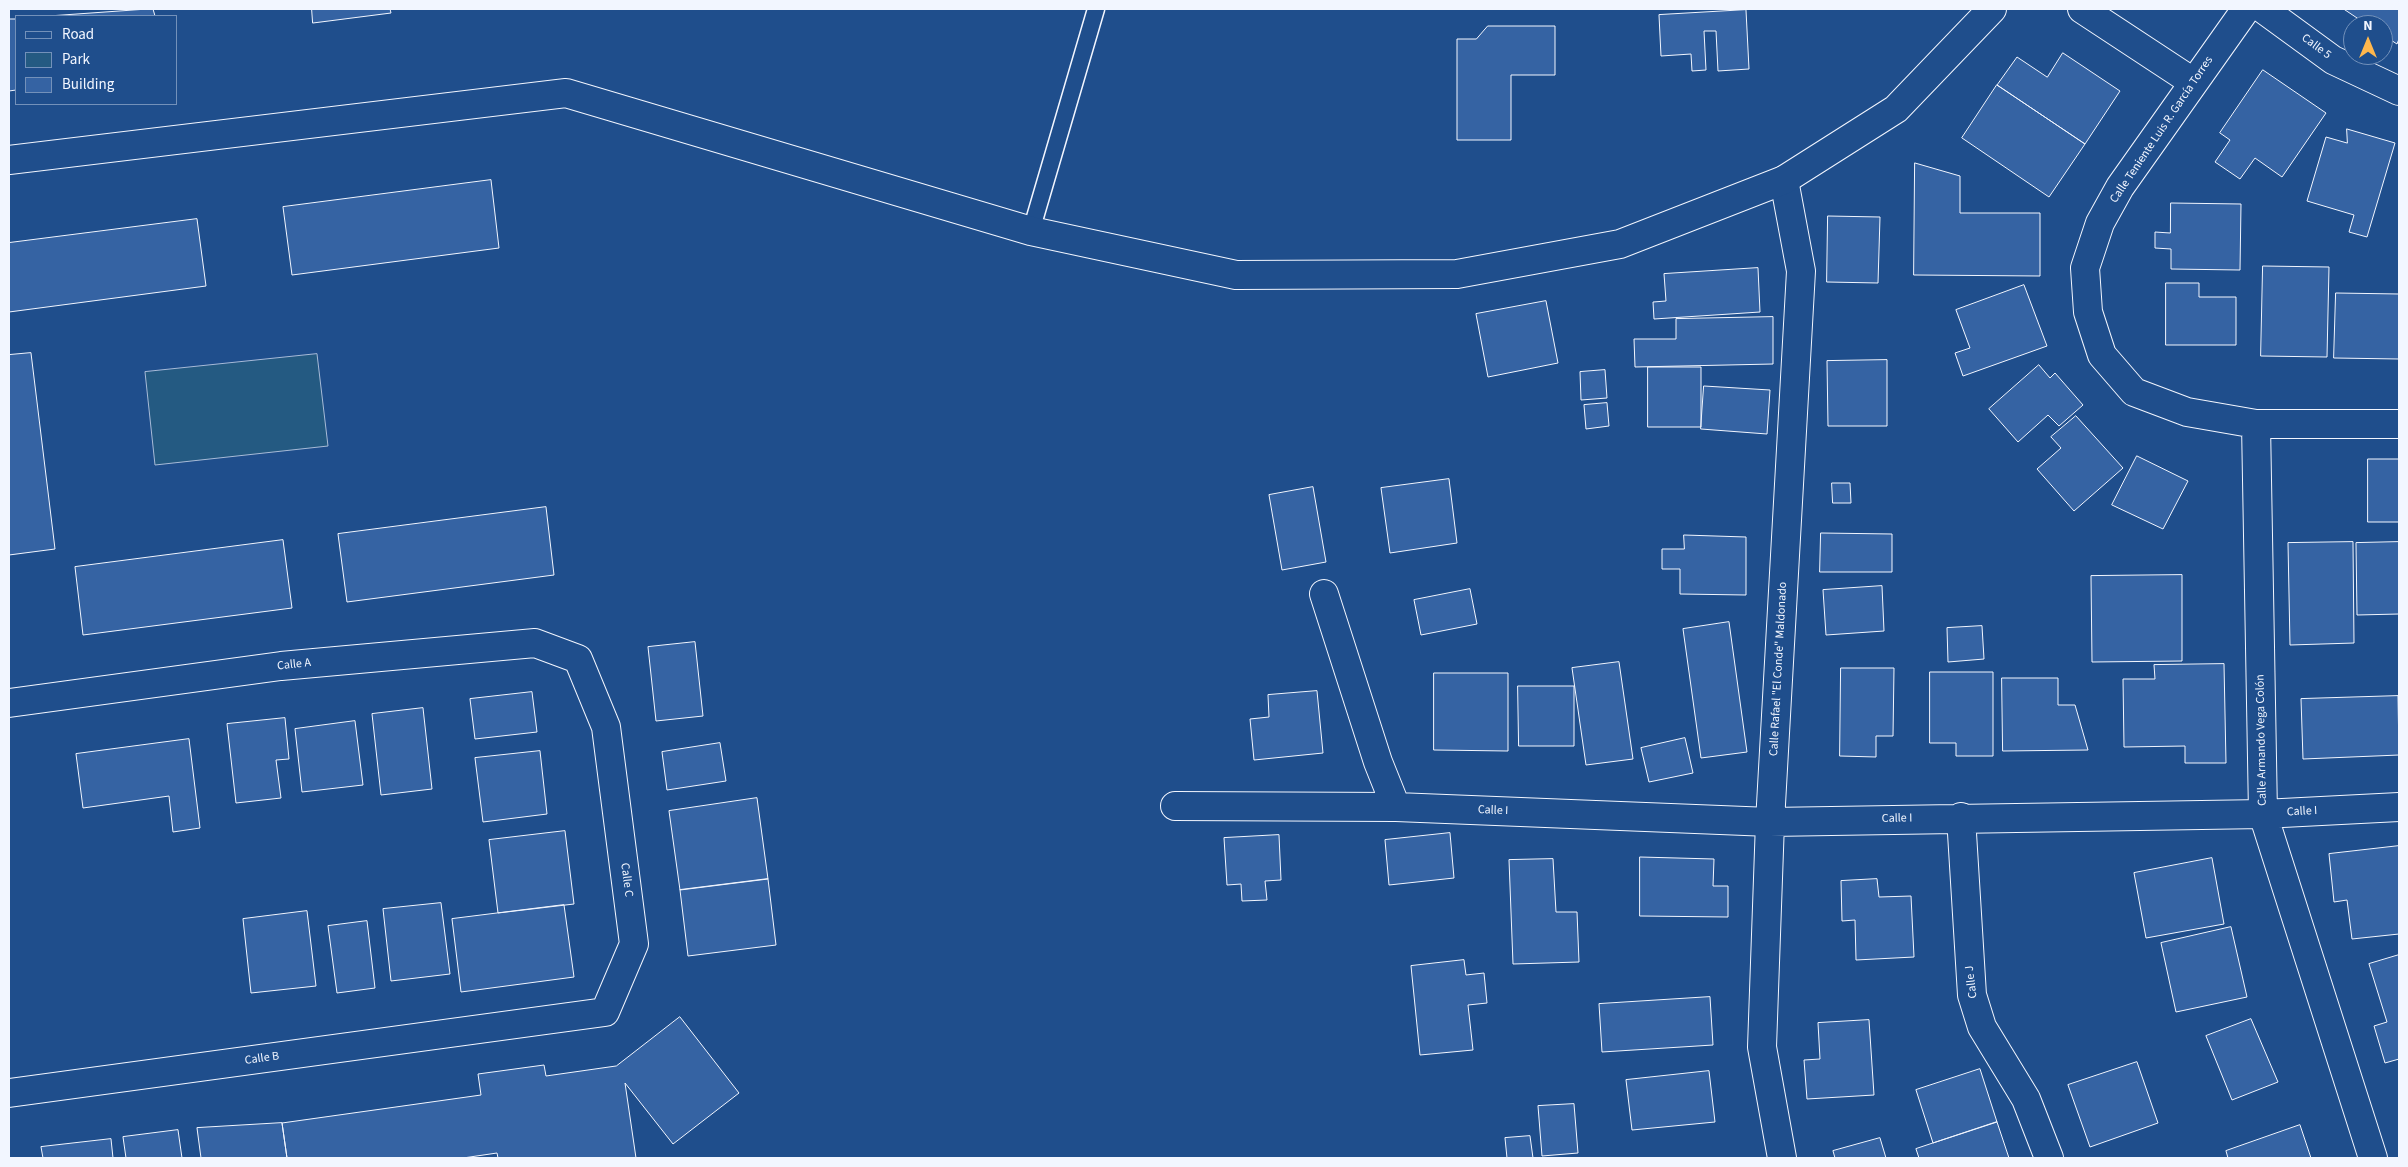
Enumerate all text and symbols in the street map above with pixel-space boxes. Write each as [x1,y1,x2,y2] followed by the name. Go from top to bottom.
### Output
[15,15,178,105] legend
[2343,15,2393,65] north arrow
[2363,16,2373,36] text: N
[62,24,94,45] text: Road
[2298,31,2334,63] street label: Calle 5
[62,49,90,70] text: Park
[2107,54,2217,206] street label: Calle Teniente Luis R. García Torres
[62,74,114,95] text: Building
[1767,581,1791,757] street label: Calle Rafael "El Conde" Maldonado
[276,656,312,674] street label: Calle A
[2254,674,2270,806] street label: Calle Armando Vega Colón
[1477,803,1509,819] street label: Calle I
[2286,804,2318,820] street label: Calle I
[1882,812,1912,826] street label: Calle I
[617,862,635,898] street label: Calle C
[1963,965,1981,999] street label: Calle J
[244,1049,280,1069] street label: Calle B

